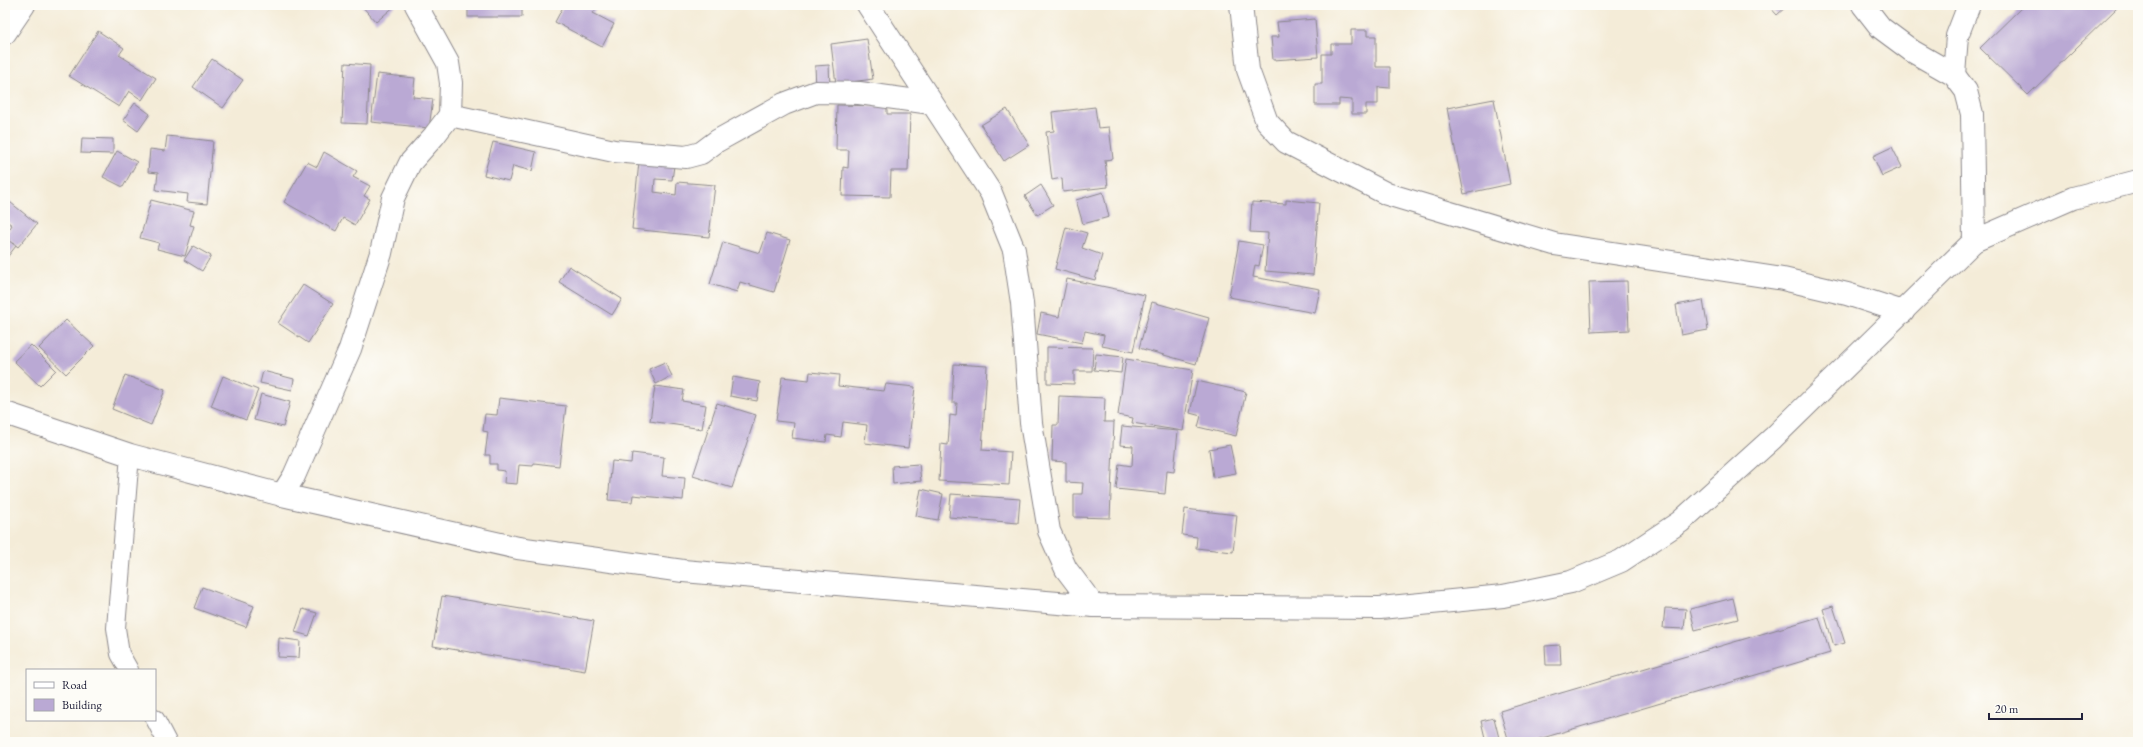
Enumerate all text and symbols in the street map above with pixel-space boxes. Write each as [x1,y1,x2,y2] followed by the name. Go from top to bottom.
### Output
[26,669,156,721] legend
[62,677,88,693] text: Road
[1989,695,2082,721] scale bar
[62,697,103,713] text: Building
[1995,701,2019,717] text: 20 m

